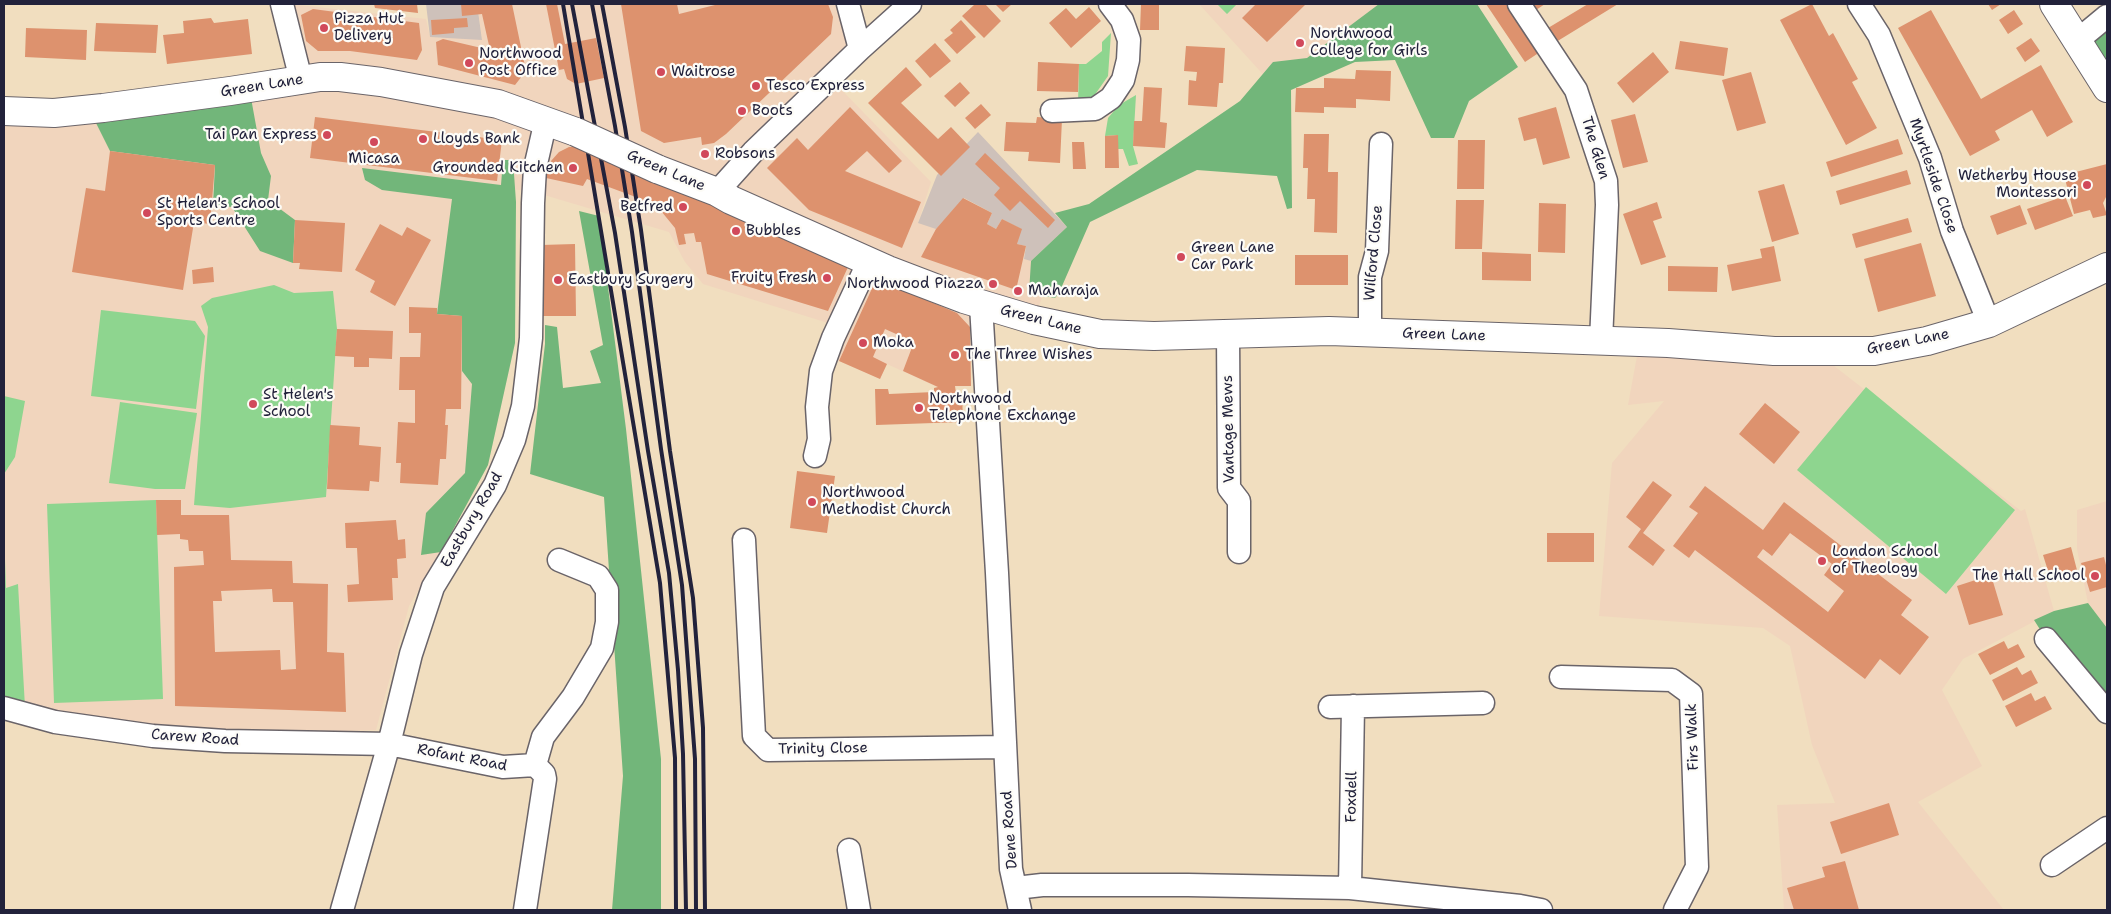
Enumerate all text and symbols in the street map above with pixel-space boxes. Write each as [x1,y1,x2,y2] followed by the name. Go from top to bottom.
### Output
[334,10,404,45] place label: Pizza Hut Delivery
[318,22,330,34] marker: Pizza Hut Delivery
[1310,25,1428,60] place label: Northwood College for Girls
[1294,37,1306,49] marker: Northwood College for Girls
[479,45,562,80] place label: Northwood Post Office
[463,57,475,69] marker: Northwood Post Office
[671,63,735,81] place label: Waitrose
[655,66,667,78] marker: Waitrose
[219,71,305,101] street label: Green Lane
[766,77,865,95] place label: Tesco Express
[750,80,762,92] marker: Tesco Express
[752,102,793,120] place label: Boots
[736,105,748,117] marker: Boots
[1577,114,1613,182] street label: The Glen
[1905,116,1961,236] street label: Myrtleside Close
[205,126,317,144] place label: Tai Pan Express
[321,129,333,141] marker: Tai Pan Express
[433,130,520,148] place label: Lloyds Bank
[417,133,429,145] marker: Lloyds Bank
[368,136,380,148] marker: Micasa
[715,145,775,163] place label: Robsons
[624,146,708,196] street label: Green Lane
[699,148,711,160] marker: Robsons
[348,150,400,168] place label: Micasa
[433,159,563,177] place label: Grounded Kitchen
[567,162,579,174] marker: Grounded Kitchen
[1958,167,2077,202] place label: Wetherby House Montessori
[2081,179,2093,191] marker: Wetherby House Montessori
[157,195,280,230] place label: St Helen's School Sports Centre
[620,198,673,216] place label: Betfred
[677,201,689,213] marker: Betfred
[1361,204,1387,302] street label: Wilford Close
[141,207,153,219] marker: St Helen's School Sports Centre
[746,222,801,240] place label: Bubbles
[730,225,742,237] marker: Bubbles
[1191,239,1275,274] place label: Green Lane Car Park
[1175,251,1187,263] marker: Green Lane Car Park
[731,269,817,287] place label: Fruity Fresh
[568,271,693,289] place label: Eastbury Surgery
[821,272,833,284] marker: Fruity Fresh
[552,274,564,286] marker: Eastbury Surgery
[847,275,983,293] place label: Northwood Piazza
[987,278,999,290] marker: Northwood Piazza
[1028,282,1099,300] place label: Maharaja
[1012,285,1024,297] marker: Maharaja
[998,301,1084,339] street label: Green Lane
[1402,325,1486,345] street label: Green Lane
[1865,325,1951,359] street label: Green Lane
[873,334,914,352] place label: Moka
[857,337,869,349] marker: Moka
[965,346,1093,364] place label: The Three Wishes
[949,349,961,361] marker: The Three Wishes
[1219,375,1239,483] street label: Vantage Mews
[263,386,334,421] place label: St Helen's School
[929,390,1076,425] place label: Northwood Telephone Exchange
[247,398,259,410] marker: St Helen's School
[913,402,925,414] marker: Northwood Telephone Exchange
[437,469,507,571] street label: Eastbury Road
[822,484,951,519] place label: Northwood Methodist Church
[806,496,818,508] marker: Northwood Methodist Church
[1832,543,1938,578] place label: London School of Theology
[1816,555,1828,567] marker: London School of Theology
[1972,567,2085,585] place label: The Hall School
[2089,570,2101,582] marker: The Hall School
[1683,703,1703,771] street label: Firs Walk
[150,726,240,750] street label: Carew Road
[778,739,868,759] street label: Trinity Close
[415,740,509,776] street label: Rofant Road
[1343,771,1361,823] street label: Foxdell
[998,790,1022,870] street label: Dene Road

